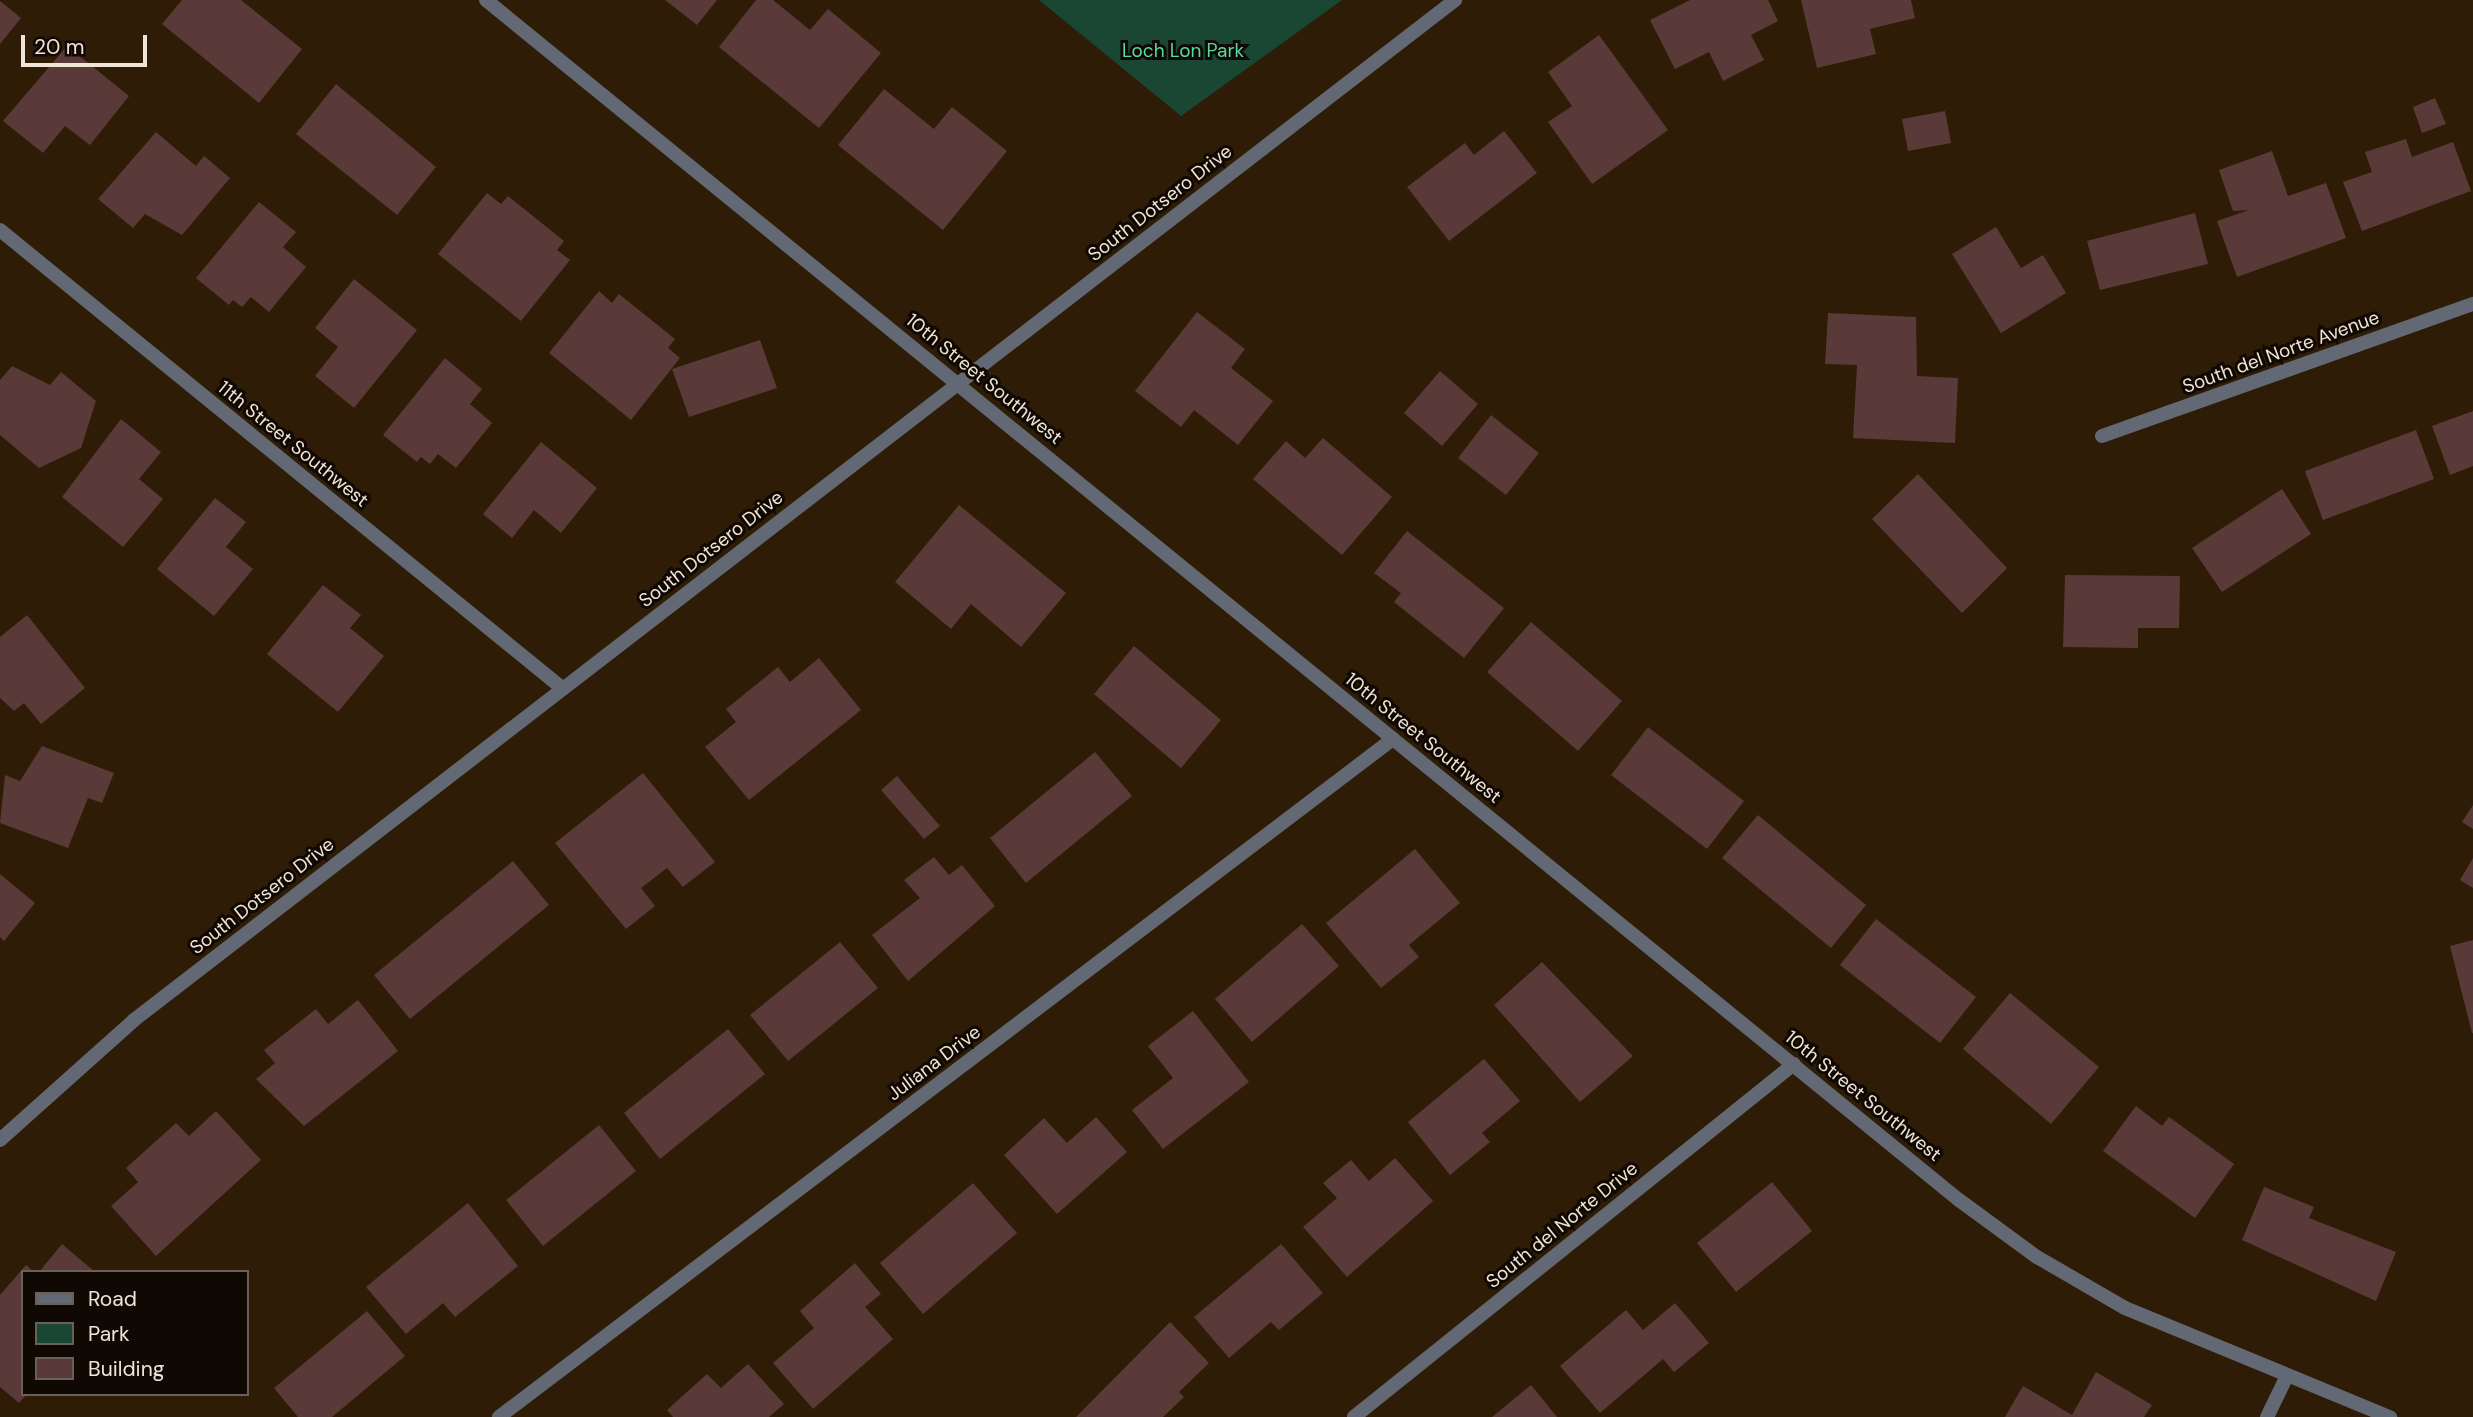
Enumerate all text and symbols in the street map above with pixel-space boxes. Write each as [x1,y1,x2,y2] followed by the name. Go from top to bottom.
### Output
[24,21,150,65] scale bar
[34,33,85,61] text: 20 m
[1122,40,1244,62] park label: Loch Lon Park
[1084,140,1236,266] street label: South Dotsero Drive
[2180,306,2382,398] street label: South del Norte Avenue
[901,309,1067,449] street label: 10th Street Southwest
[213,376,373,512] street label: 11th Street Southwest
[635,486,787,612] street label: South Dotsero Drive
[1340,668,1506,808] street label: 10th Street Southwest
[186,833,338,959] street label: South Dotsero Drive
[883,1021,985,1105] street label: Juliana Drive
[1780,1026,1946,1166] street label: 10th Street Southwest
[1482,1157,1642,1293] street label: South del Norte Drive
[21,1270,248,1396] legend
[88,1285,137,1313] text: Road
[88,1320,129,1348] text: Park
[88,1355,164,1383] text: Building

